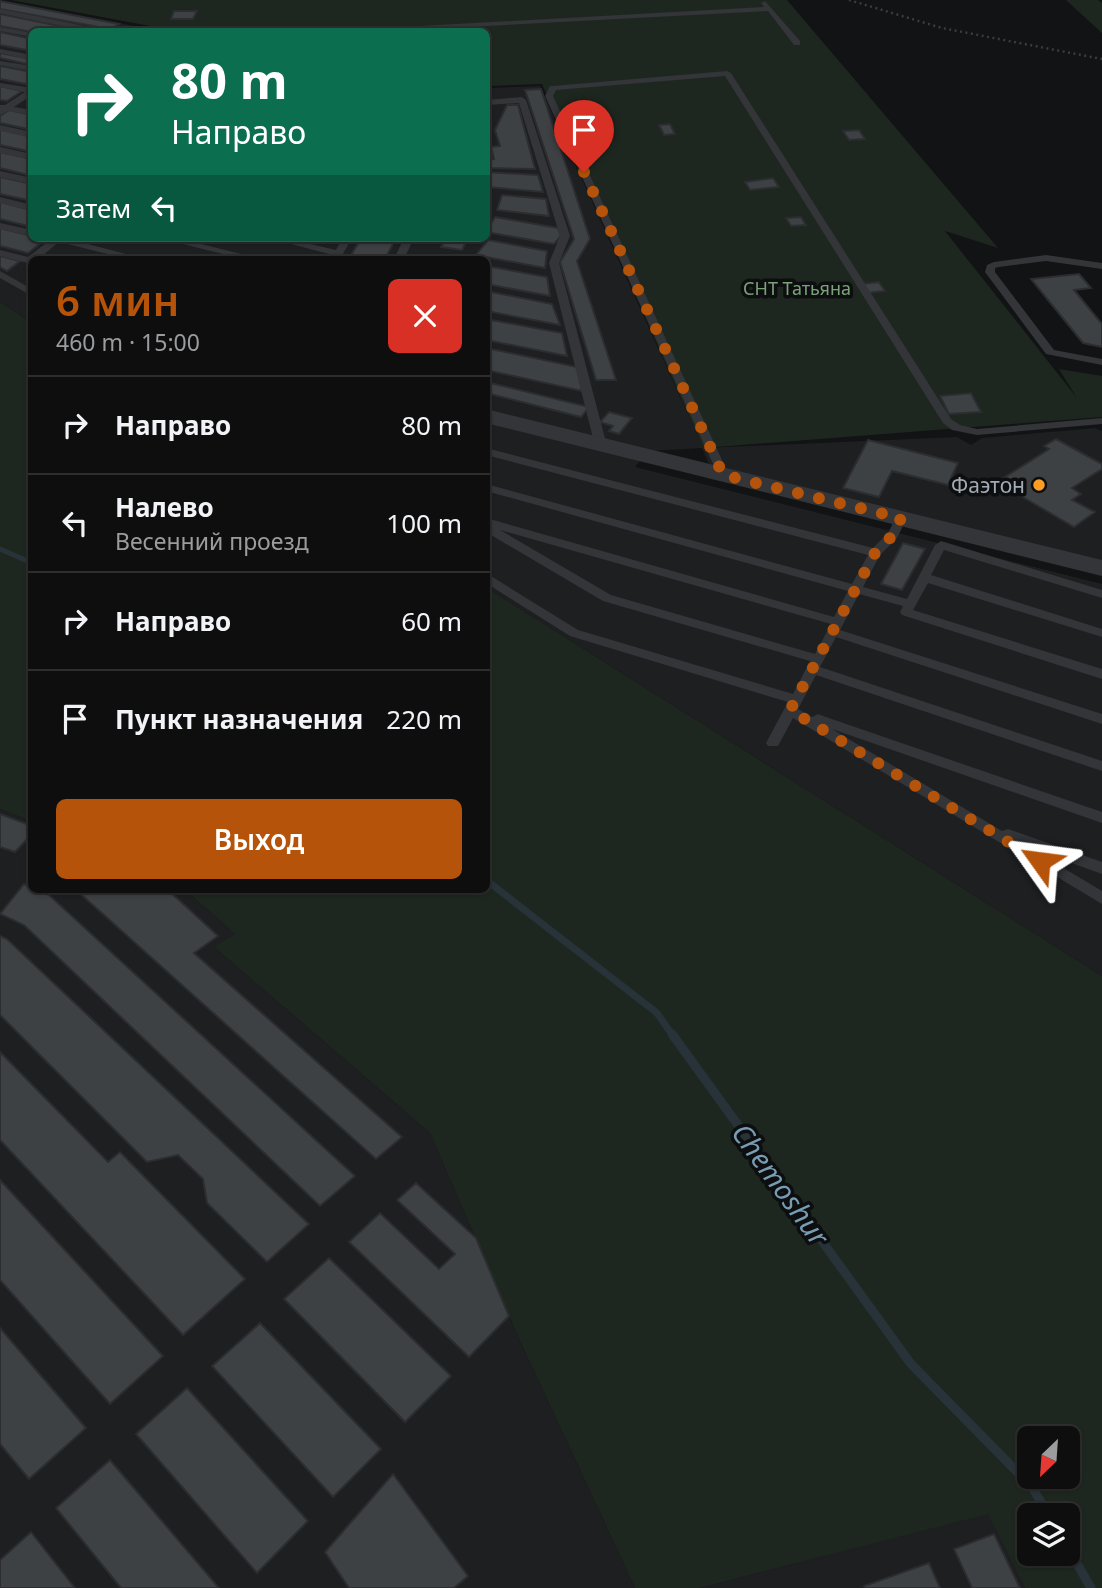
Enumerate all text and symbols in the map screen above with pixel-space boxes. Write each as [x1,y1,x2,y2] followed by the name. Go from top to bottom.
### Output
[171,47,288,113] text: 80 m
[56,56,147,147] icon: right
[554,100,614,172] pin
[171,110,306,153] text: Направо
[565,111,603,149] icon: arrive
[145,189,183,227] icon: left
[56,190,131,226] text: Затем
[56,271,179,328] text: 6 мин
[743,276,851,300] park label: СНТ Татьяна
[388,279,462,353] button: close
[56,326,200,358] text: 460 m · 15:00
[56,406,94,444] icon: right
[115,407,231,443] text: Направо
[401,407,462,443] text: 80 m
[951,471,1025,499] place label: Фаэтон
[1031,477,1047,493] marker: Фаэтон
[115,489,214,525] text: Налево
[56,504,94,542] icon: left
[386,505,462,541] text: 100 m
[115,525,309,557] text: Весенний проезд
[56,602,94,640] icon: right
[115,603,231,639] text: Направо
[401,603,462,639] text: 60 m
[56,700,94,738] icon: arrive
[115,701,363,737] text: Пункт назначения
[386,701,462,737] text: 220 m
[56,799,462,879] button: Выход
[1003,824,1077,898] position arrow
[724,1115,839,1254] water label: Chemoshur
[1017,1426,1080,1489] north arrow
[1017,1426,1080,1566] map controls
[1017,1503,1080,1566] button: layers

